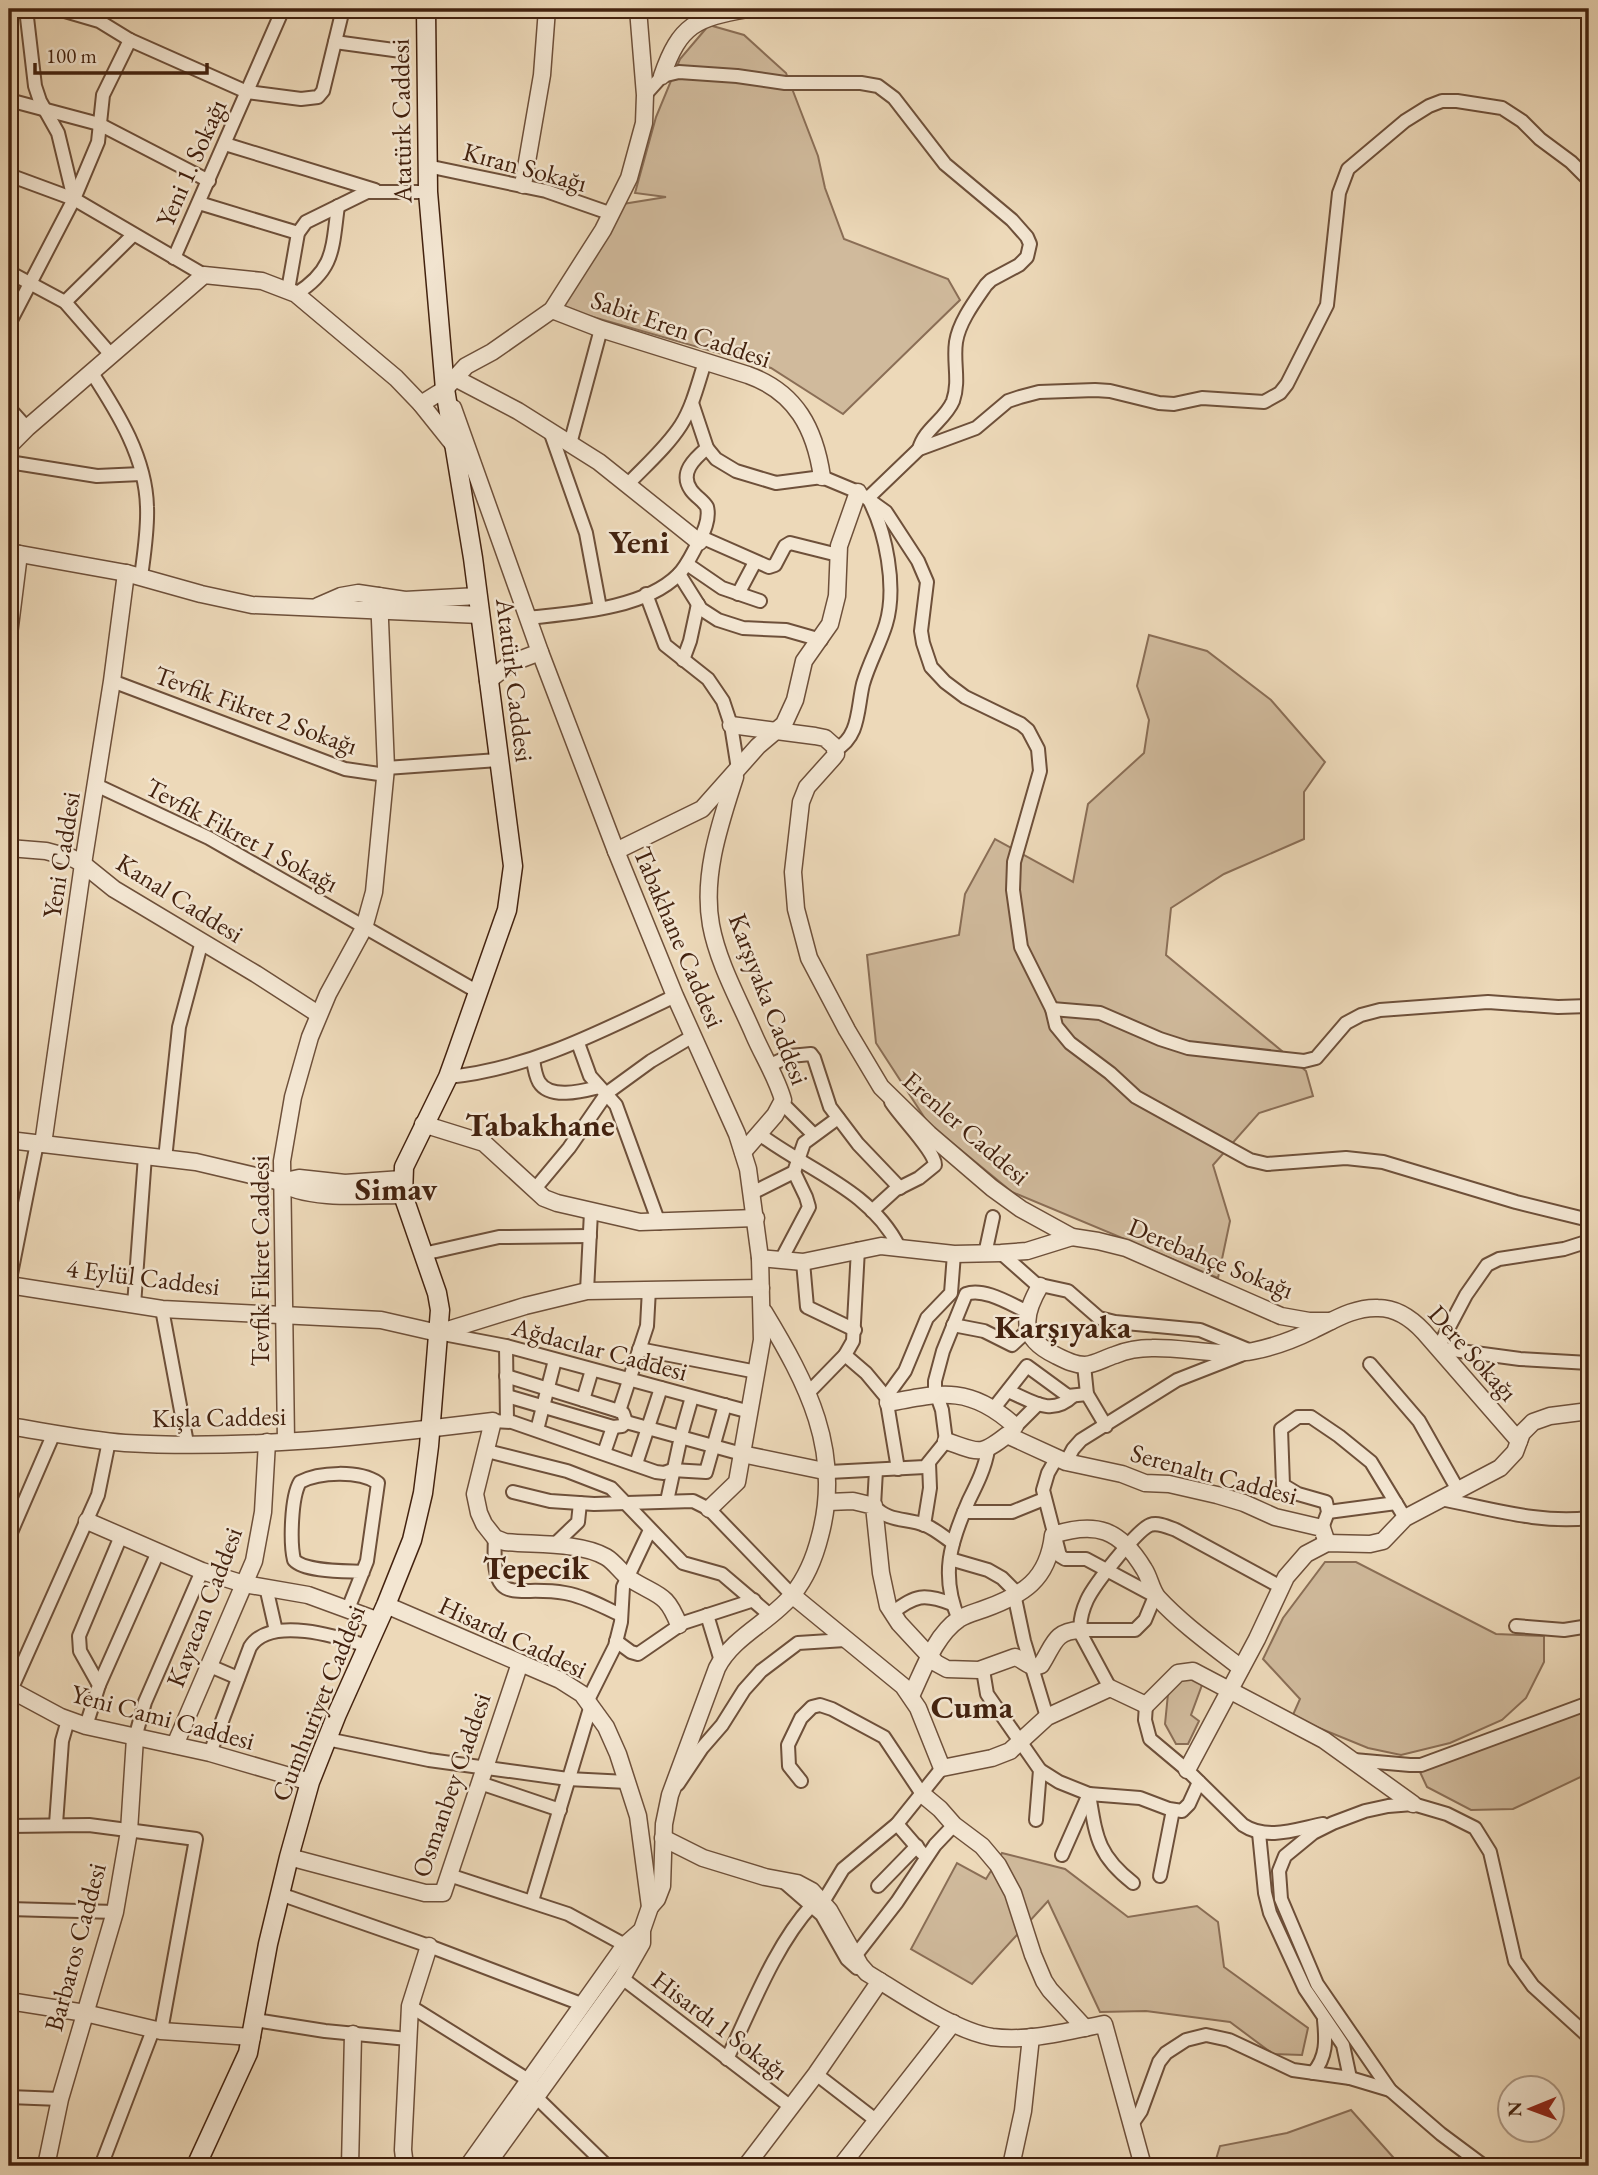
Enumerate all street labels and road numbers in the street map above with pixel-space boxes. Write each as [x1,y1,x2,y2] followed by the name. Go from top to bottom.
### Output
[383,38,419,205] street label: Atatürk Caddesi
[148,94,234,232] street label: Yeni 1. Sokağı
[459,134,591,200] street label: Kıran Sokağı
[587,282,775,376] street label: Sabit Eren Caddesi
[488,595,542,764] street label: Atatürk Caddesi
[150,657,362,763] street label: Tevfik Fikret 2 Sokağı
[140,770,344,900] street label: Tevfik Fikret 1 Sokağı
[34,789,88,921] street label: Yeni Caddesi
[626,841,732,1033] street label: Tabakhane Caddesi
[110,846,250,950] street label: Kanal Caddesi
[721,909,817,1089] street label: Karşıyaka Caddesi
[895,1063,1037,1193] street label: Erenler Caddesi
[243,1155,277,1367] street label: Tevfik Fikret Caddesi
[1123,1209,1299,1307] street label: Derebahçe Sokağı
[64,1251,222,1303] street label: 4 Eylül Caddesi
[1421,1298,1525,1408] street label: Dere Sokağı
[508,1309,691,1389] street label: Ağdacılar Caddesi
[152,1399,286,1435] street label: Kışla Caddesi
[1127,1435,1301,1513] street label: Serenaltı Caddesi
[158,1522,250,1692] street label: Kayacan Caddesi
[433,1588,593,1686] street label: Hisardı Caddesi
[263,1600,373,1806] street label: Cumhuriyet Caddesi
[68,1676,258,1758] street label: Yeni Cami Caddesi
[404,1688,498,1882] street label: Osmanbey Caddesi
[36,1859,114,2035] street label: Barbaros Caddesi
[645,1963,795,2087] street label: Hisardı 1 Sokağı

